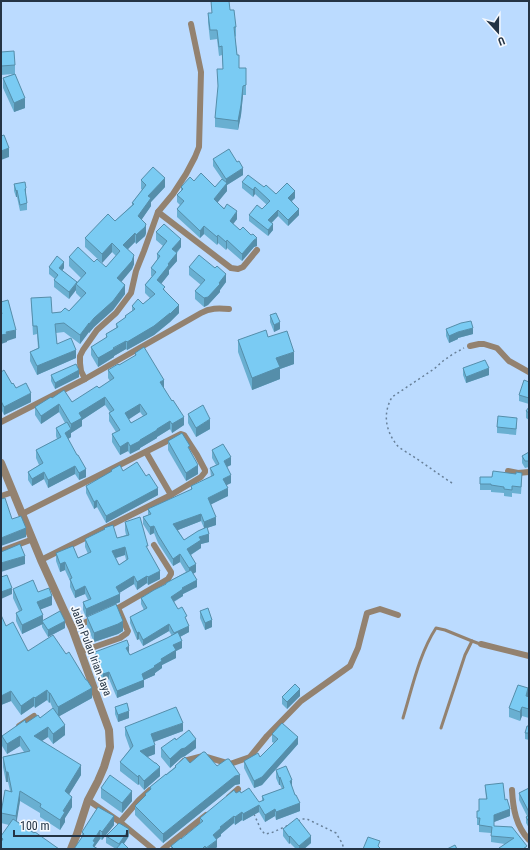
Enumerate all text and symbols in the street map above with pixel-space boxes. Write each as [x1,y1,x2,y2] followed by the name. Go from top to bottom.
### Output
[478,12,518,52] north arrow
[496,34,507,48] text: U
[68,604,114,698] street label: Jalan Pulau Irian Jaya
[14,812,127,838] scale bar
[20,819,50,833] text: 100 m

